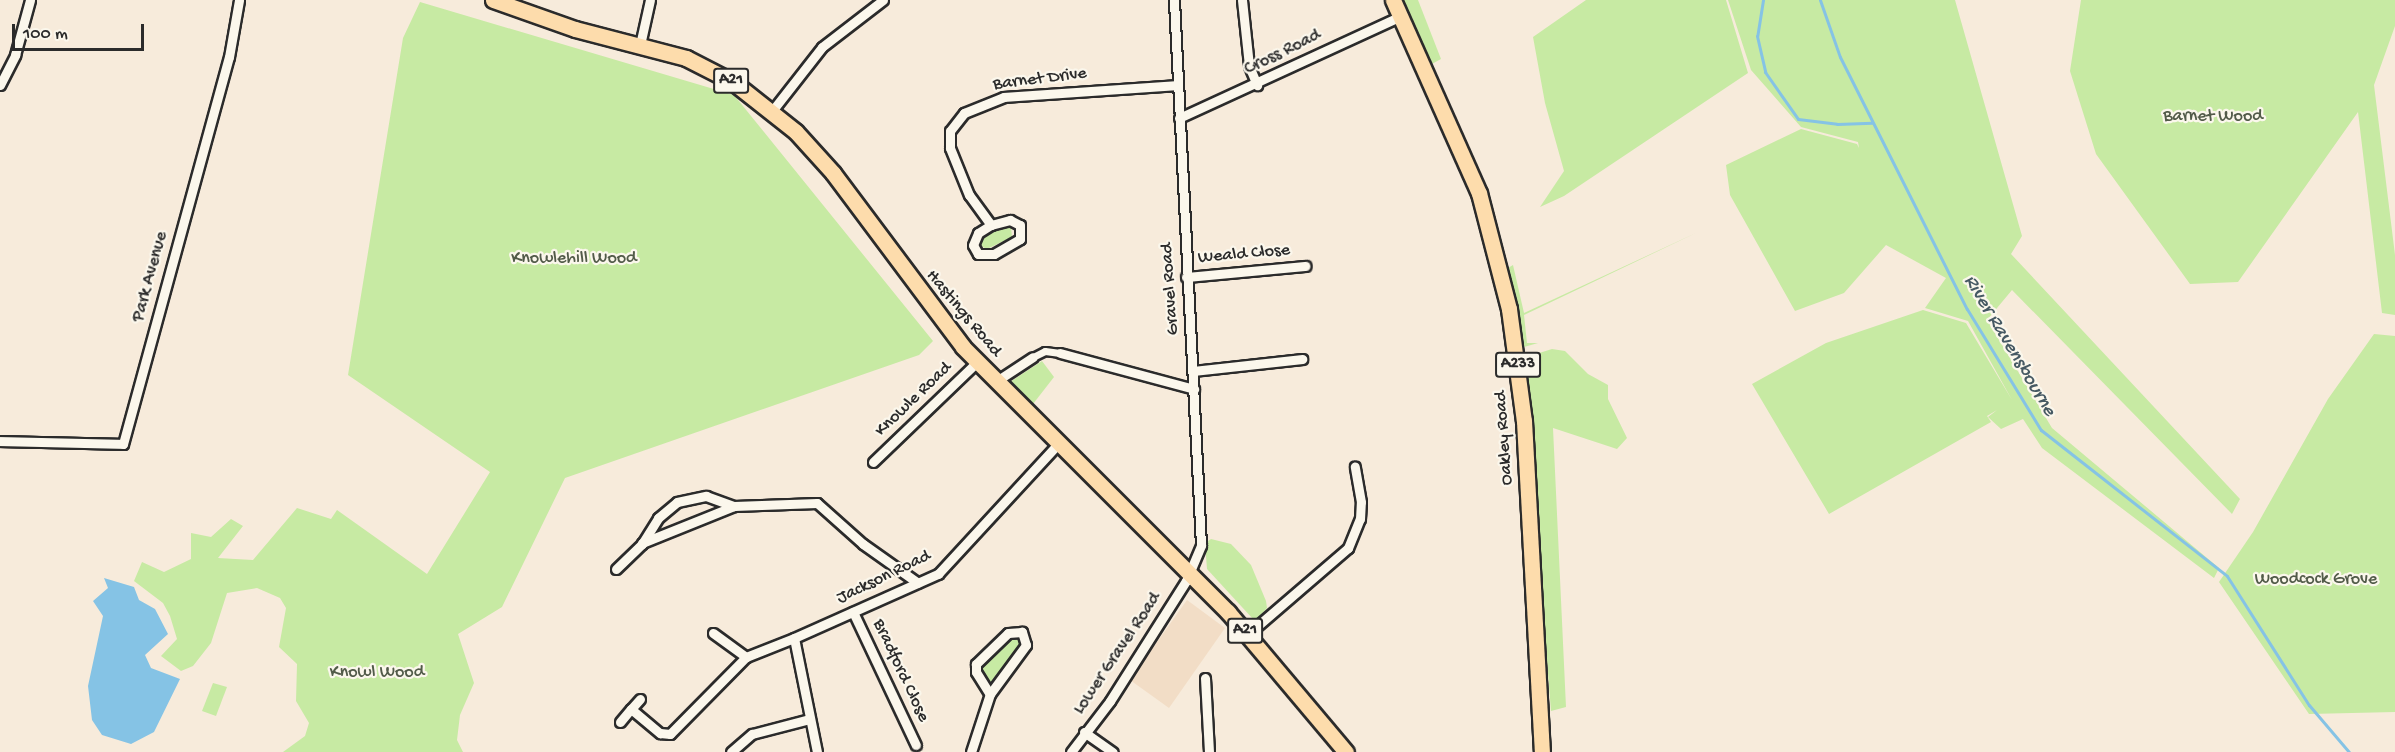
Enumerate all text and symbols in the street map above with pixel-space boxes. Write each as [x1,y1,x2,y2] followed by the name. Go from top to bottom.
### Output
[15,12,147,50] scale bar
[23,24,68,45] text: 100 m
[1241,25,1325,81] street label: Cross Road
[992,64,1088,96] street label: Barnet Drive
[713,68,749,94] road number: A21
[2163,106,2263,128] park label: Barnet Wood
[129,229,173,325] street label: Park Avenue
[1197,240,1291,270] street label: Weald Close
[1157,242,1185,336] street label: Gravel Road
[511,248,637,270] park label: Knowlehill Wood
[920,266,1006,362] street label: Hastings Road
[1957,271,2061,421] water label: River Ravensbourne
[1494,352,1542,378] road number: A233
[871,358,957,442] street label: Knowle Road
[1491,390,1519,486] street label: Oakley Road
[834,546,934,610] street label: Jackson Road
[2255,569,2377,591] park label: Woodcock Grove
[1069,589,1167,719] street label: Lower Gravel Road
[867,616,933,726] street label: Bradford Close
[1227,618,1263,644] road number: A21
[330,662,424,684] park label: Knowl Wood

